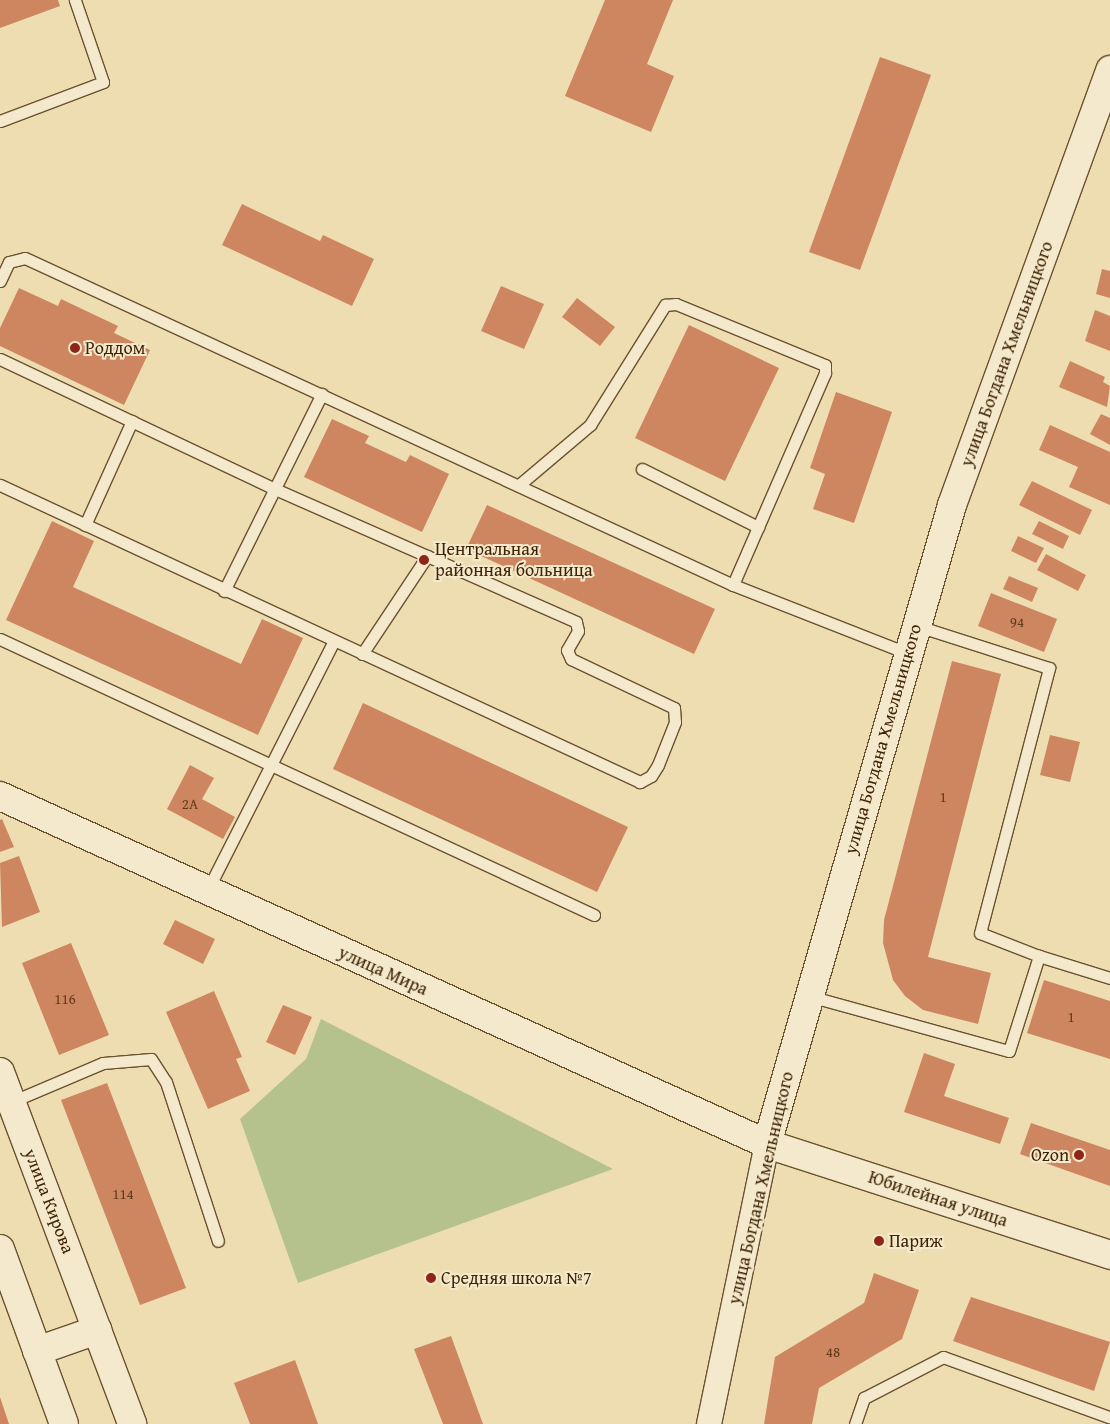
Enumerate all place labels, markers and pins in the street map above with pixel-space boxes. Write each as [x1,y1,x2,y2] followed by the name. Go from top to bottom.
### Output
[85,337,145,359] place label: Роддом
[69,342,81,354] marker: Роддом
[435,539,592,582] place label: Центральная районная больница
[417,553,431,567] marker: Центральная районная больница
[1031,1144,1069,1166] place label: Ozon
[1073,1149,1085,1161] marker: Ozon
[889,1230,943,1252] place label: Париж
[873,1235,885,1247] marker: Париж
[441,1267,592,1289] place label: Средняя школа №7
[425,1272,437,1284] marker: Средняя школа №7

